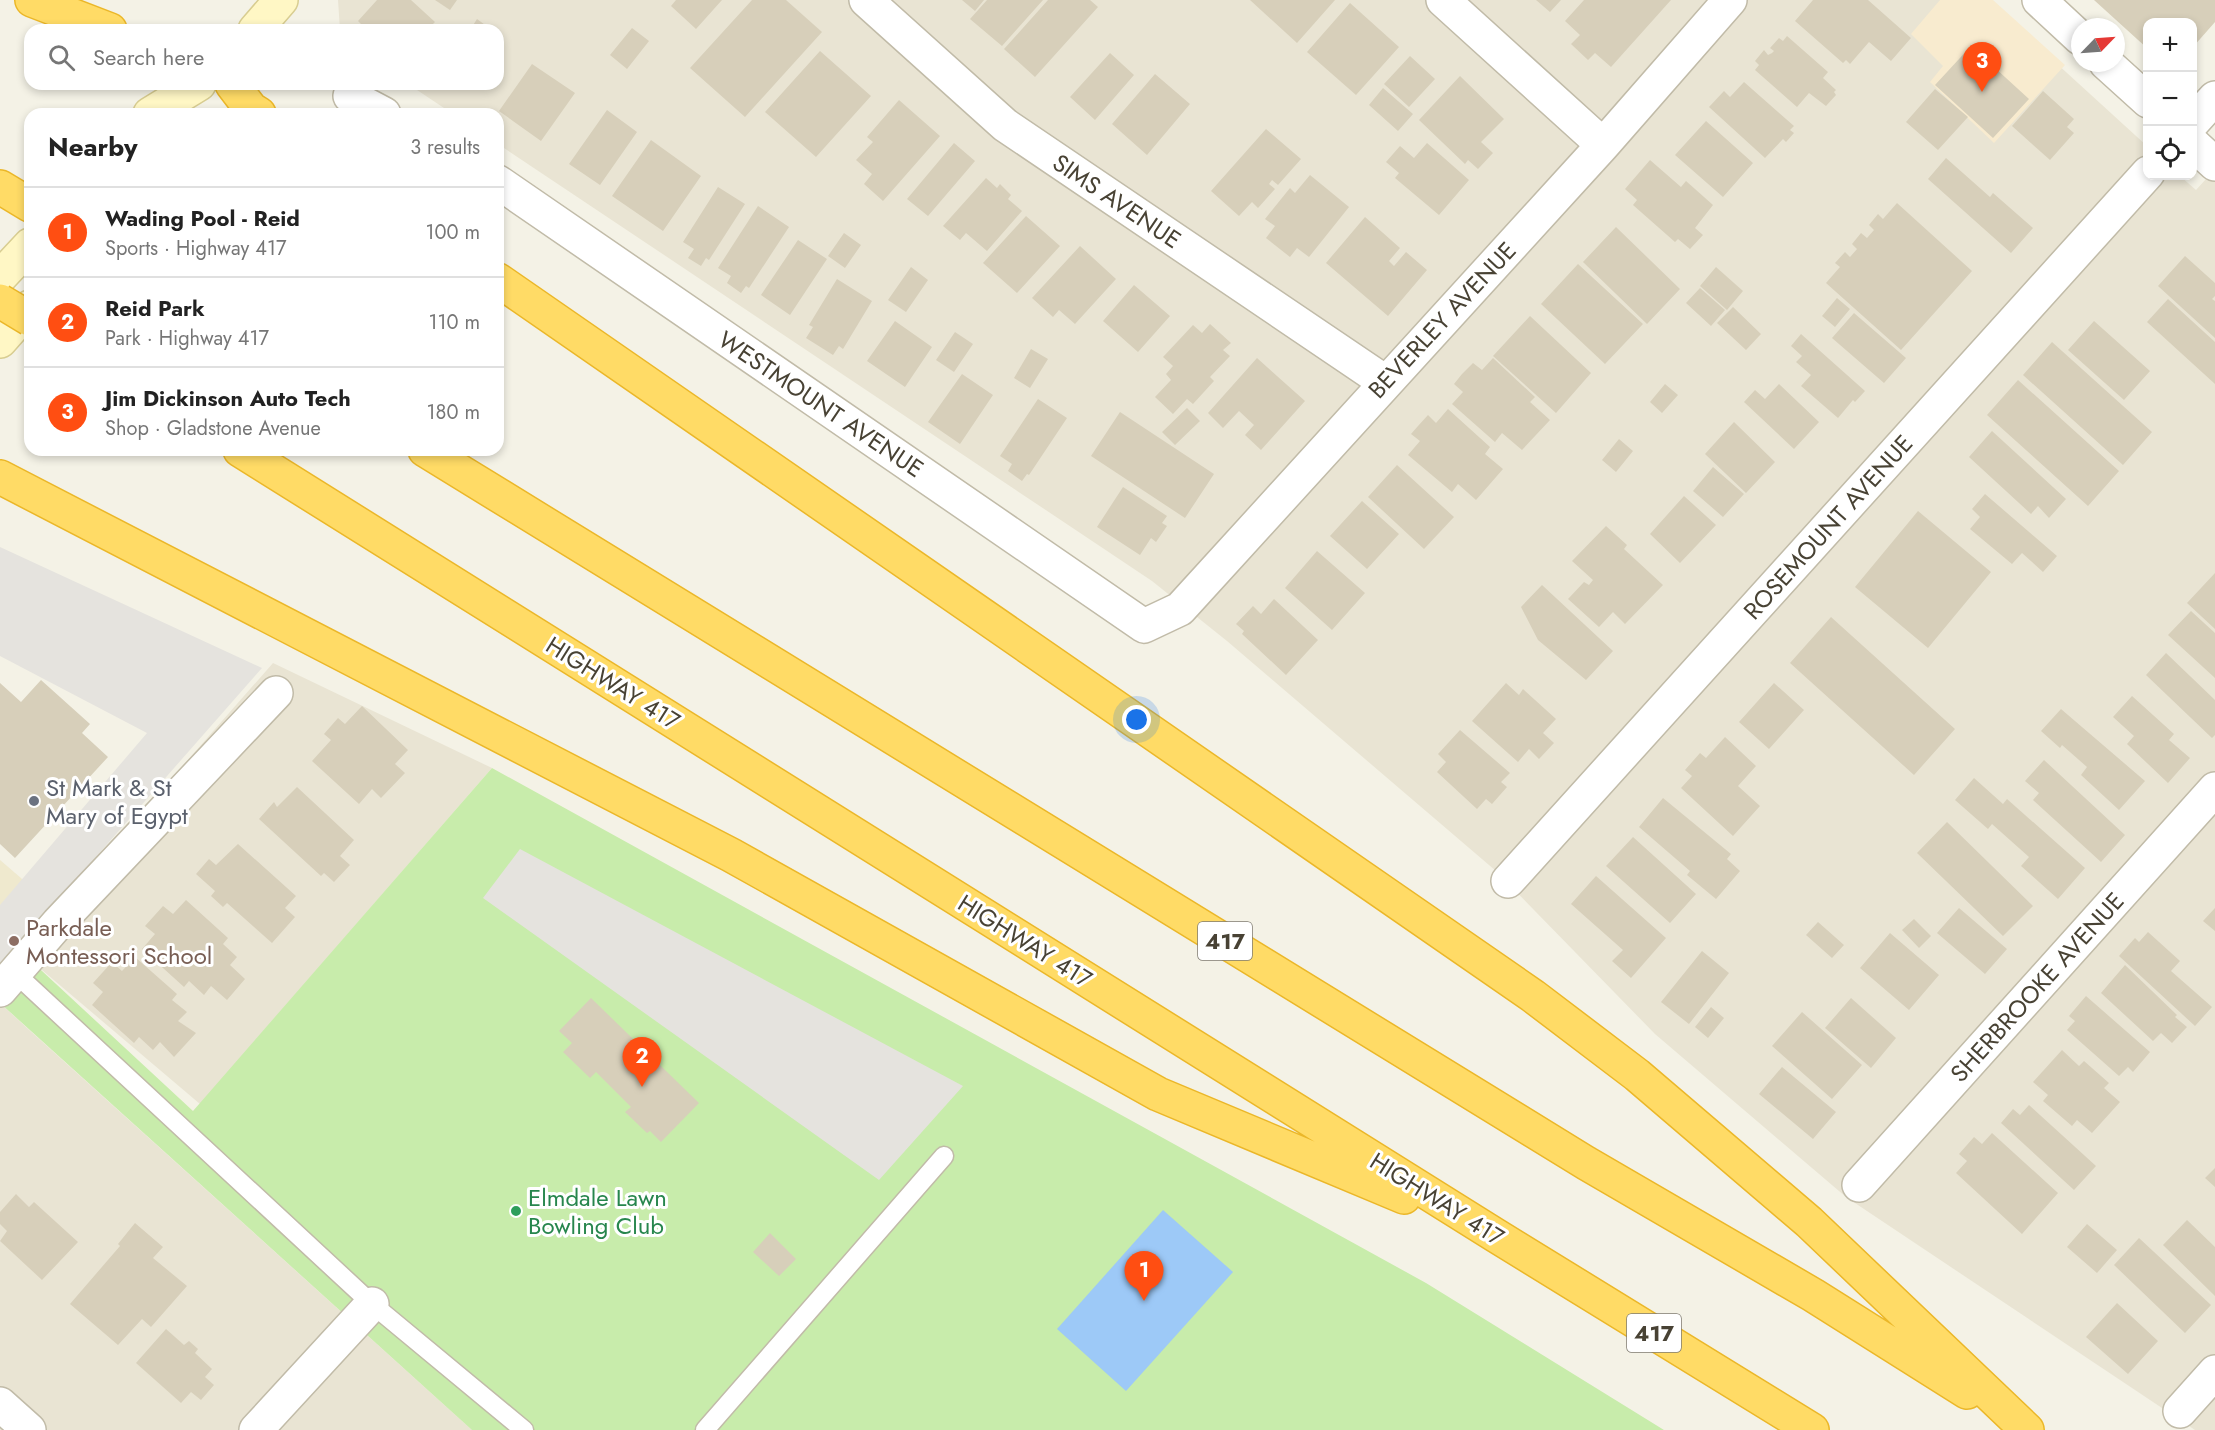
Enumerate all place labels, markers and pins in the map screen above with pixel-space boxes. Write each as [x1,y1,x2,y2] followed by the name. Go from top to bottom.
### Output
[1962,42,2002,92] pin: 3
[46,770,188,833] place label: St Mark & St Mary of Egypt
[27,794,41,808] marker: St Mark & St Mary of Egypt
[26,910,212,973] place label: Parkdale Montessori School
[7,934,21,948] marker: Parkdale Montessori School
[622,1038,662,1087] pin: 2
[528,1180,667,1243] place label: Elmdale Lawn Bowling Club
[509,1204,523,1218] marker: Elmdale Lawn Bowling Club
[1124,1252,1164,1301] pin: 1

